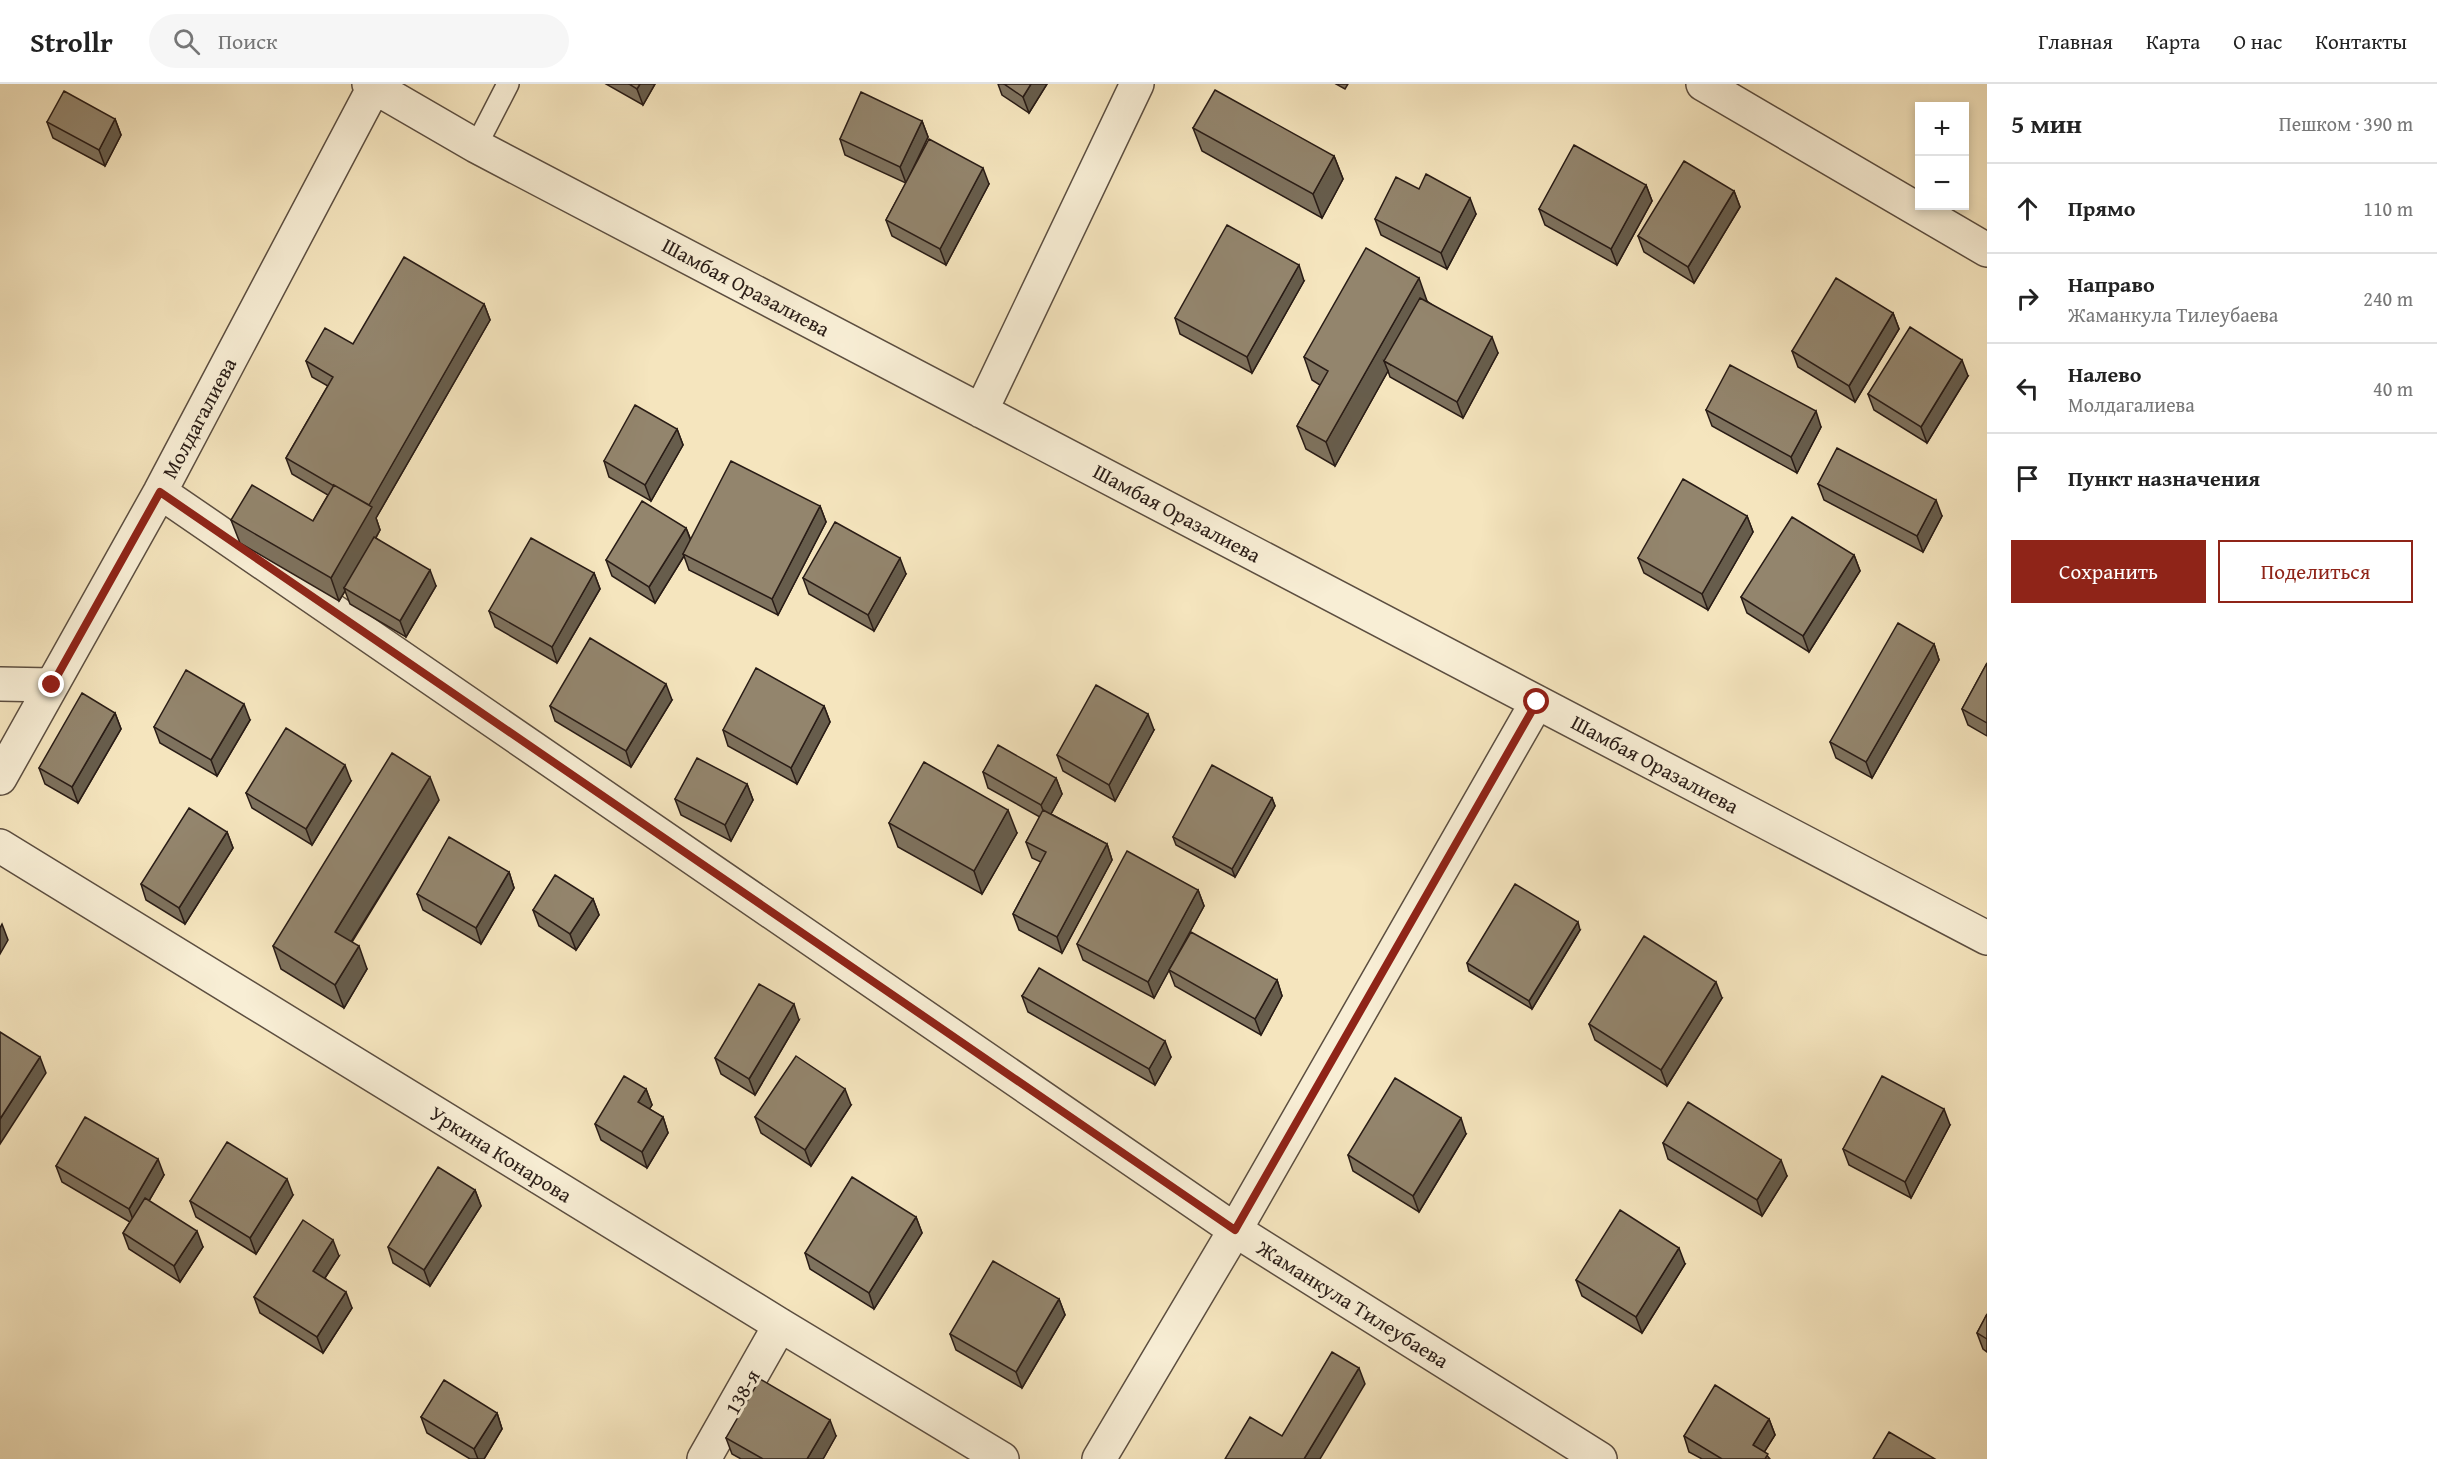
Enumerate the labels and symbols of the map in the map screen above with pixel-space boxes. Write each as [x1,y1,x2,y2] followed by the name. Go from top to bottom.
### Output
[657,230,835,344] street label: Шамбая Оразалиева
[154,352,244,484] street label: Молдагалиева
[1088,456,1266,570] street label: Шамбая Оразалиева
[38,671,64,697] route end
[1523,688,1549,714] route start
[1566,707,1744,821] street label: Шамбая Оразалиева
[424,1098,578,1210] street label: Уркина Конарова
[1250,1232,1455,1376] street label: Жаманкула Тилеубаева
[717,1363,768,1421] street label: 138-я

